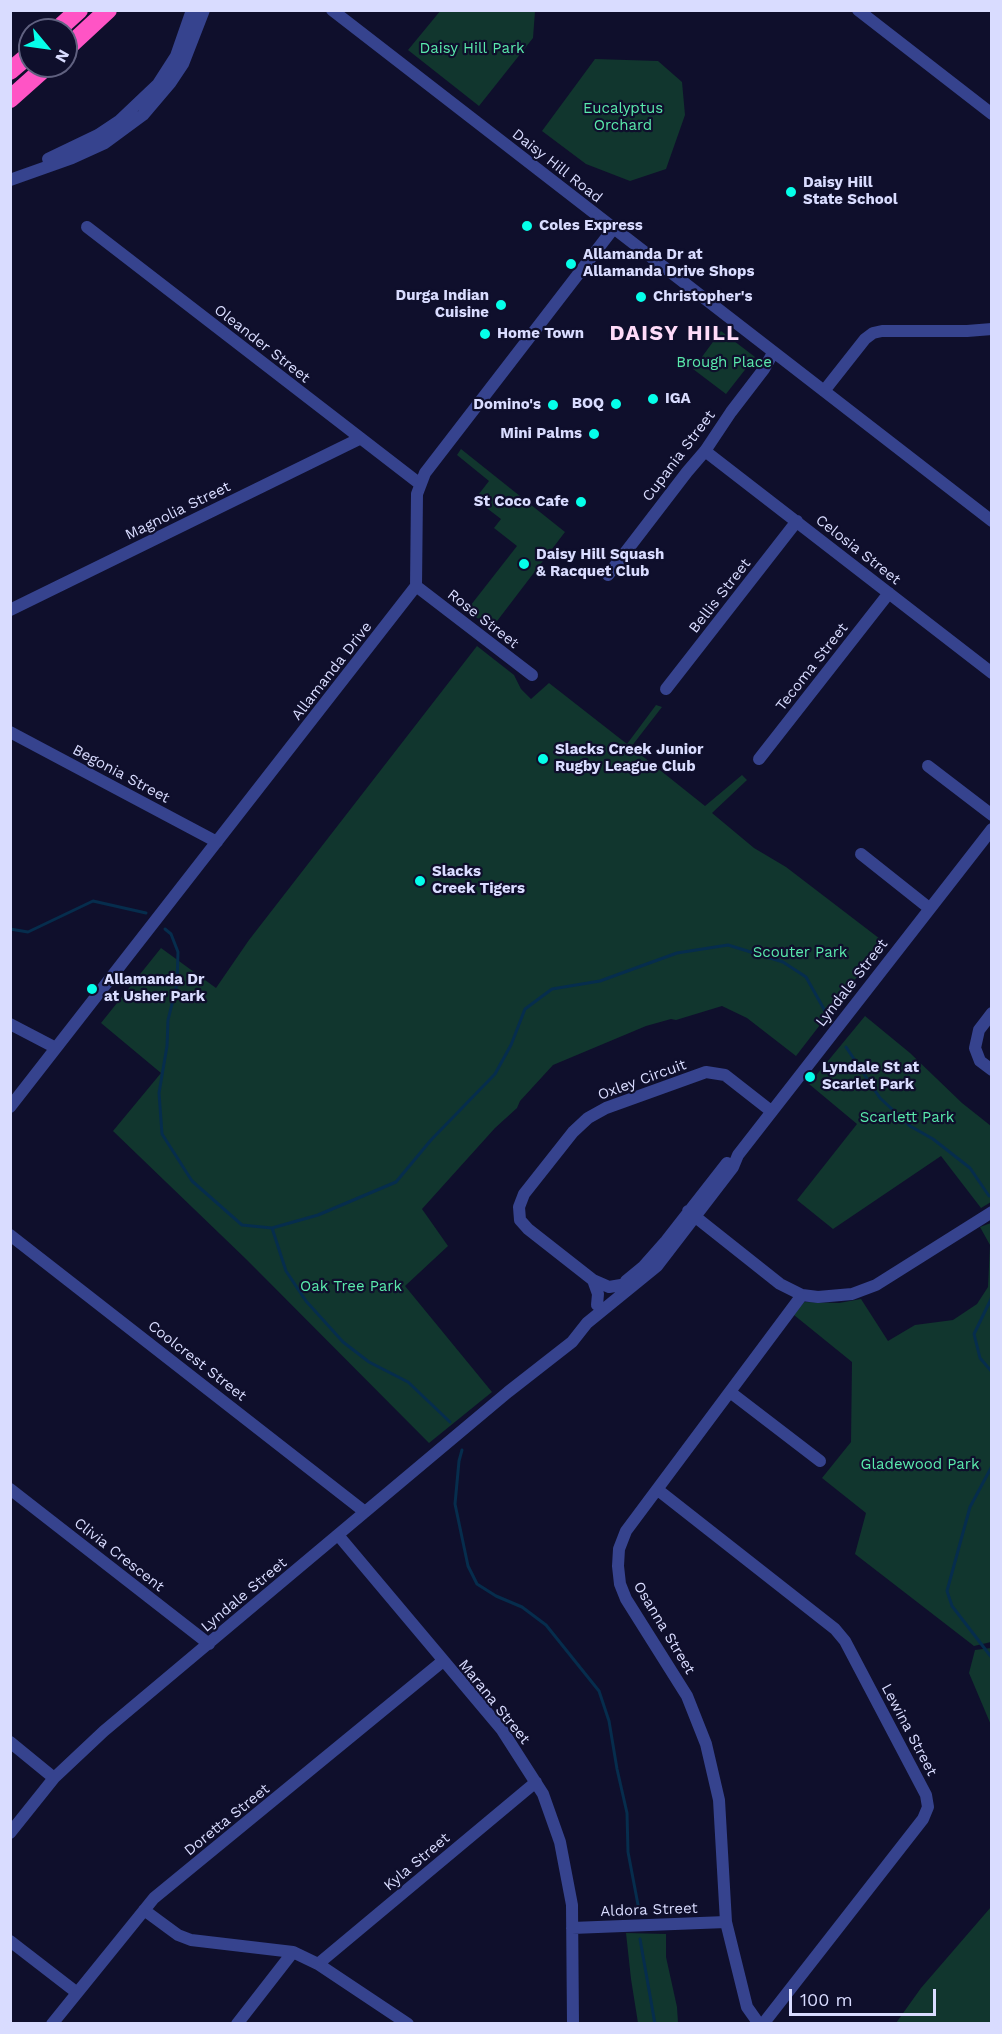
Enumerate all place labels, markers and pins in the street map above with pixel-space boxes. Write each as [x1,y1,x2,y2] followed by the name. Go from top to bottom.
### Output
[803,174,898,209] place label: Daisy Hill State School
[784,185,798,199] marker: Daisy Hill State School
[539,217,643,235] place label: Coles Express
[520,219,534,233] marker: Coles Express
[583,246,754,281] place label: Allamanda Dr at Allamanda Drive Shops
[564,257,578,271] marker: Allamanda Dr at Allamanda Drive Shops
[395,287,489,322] place label: Durga Indian Cuisine
[653,288,752,306] place label: Christopher's
[634,290,648,304] marker: Christopher's
[494,298,508,312] marker: Durga Indian Cuisine
[497,325,584,343] place label: Home Town
[478,327,492,341] marker: Home Town
[665,390,691,408] place label: IGA
[646,392,660,406] marker: IGA
[572,395,604,413] place label: BOQ
[473,396,541,414] place label: Domino's
[609,397,623,411] marker: BOQ
[546,398,560,412] marker: Domino's
[500,425,582,443] place label: Mini Palms
[587,427,601,441] marker: Mini Palms
[474,493,569,511] place label: St Coco Cafe
[574,495,588,509] marker: St Coco Cafe
[536,546,664,581] place label: Daisy Hill Squash & Racquet Club
[517,557,531,571] marker: Daisy Hill Squash & Racquet Club
[555,741,704,776] place label: Slacks Creek Junior Rugby League Club
[536,752,550,766] marker: Slacks Creek Junior Rugby League Club
[432,863,525,898] place label: Slacks Creek Tigers
[413,874,427,888] marker: Slacks Creek Tigers
[104,971,205,1006] place label: Allamanda Dr at Usher Park
[85,982,99,996] marker: Allamanda Dr at Usher Park
[822,1059,919,1094] place label: Lyndale St at Scarlet Park
[803,1070,817,1084] marker: Lyndale St at Scarlet Park

